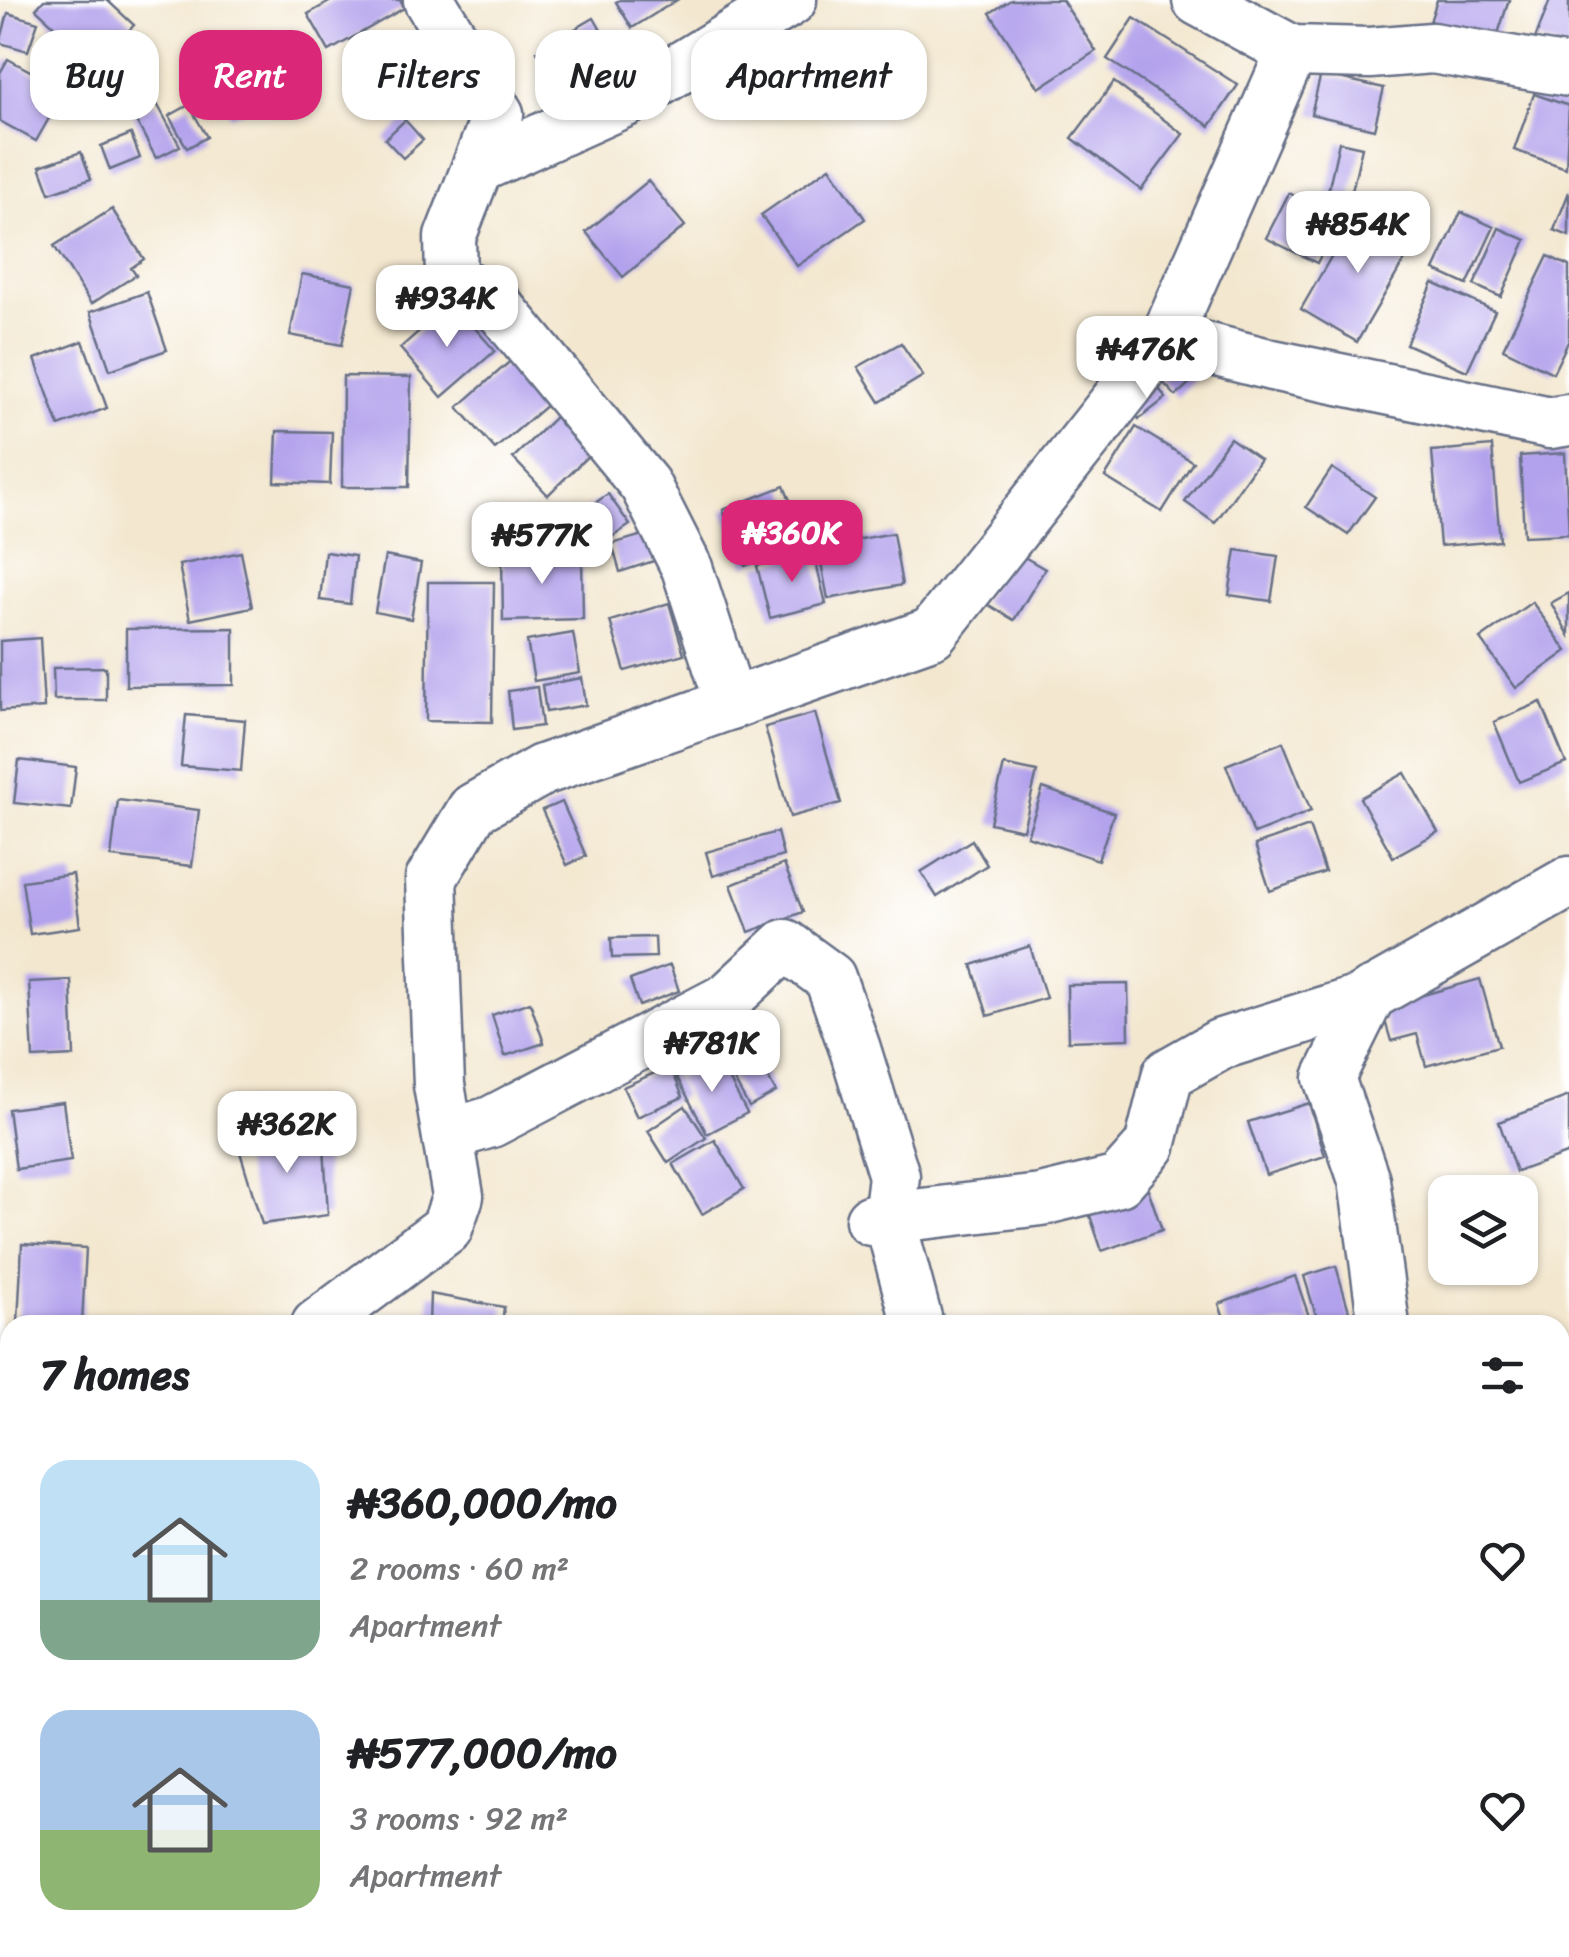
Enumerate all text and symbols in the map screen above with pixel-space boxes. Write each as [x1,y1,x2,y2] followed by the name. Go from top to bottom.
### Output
[30,30,159,120] chip: Buy
[179,30,322,120] chip: Rent
[342,30,515,120] chip: Filters
[535,30,671,120] chip: New
[691,30,927,120] chip: Apartment
[1288,191,1428,276] pin: ₦854K
[1308,195,1408,252] text: ₦854K
[377,265,517,350] pin: ₦934K
[398,269,496,326] text: ₦934K
[1077,316,1217,401] pin: ₦476K
[1098,320,1196,377] text: ₦476K
[722,500,862,585] pin: ₦360K
[472,502,612,587] pin: ₦577K
[744,504,840,561] text: ₦360K
[494,506,590,563] text: ₦577K
[642,1010,782,1095] pin: ₦781K
[666,1014,758,1071] text: ₦781K
[217,1091,357,1176] pin: ₦362K
[240,1095,334,1152] text: ₦362K
[1428,1175,1538,1285] map controls
[1428,1175,1538,1285] button: layers
[40,1338,189,1412] text: 7 homes
[1475,1348,1530,1403] icon: filters
[350,1466,617,1540] text: ₦360,000/mo
[120,1500,240,1620] icon: home
[1475,1533,1530,1588] icon: heart
[350,1540,569,1597] text: 2 rooms · 60 m²
[350,1597,501,1654] text: Apartment
[350,1716,617,1790] text: ₦577,000/mo
[120,1750,240,1870] icon: home
[1475,1783,1530,1838] icon: heart
[350,1790,568,1847] text: 3 rooms · 92 m²
[350,1847,501,1904] text: Apartment

